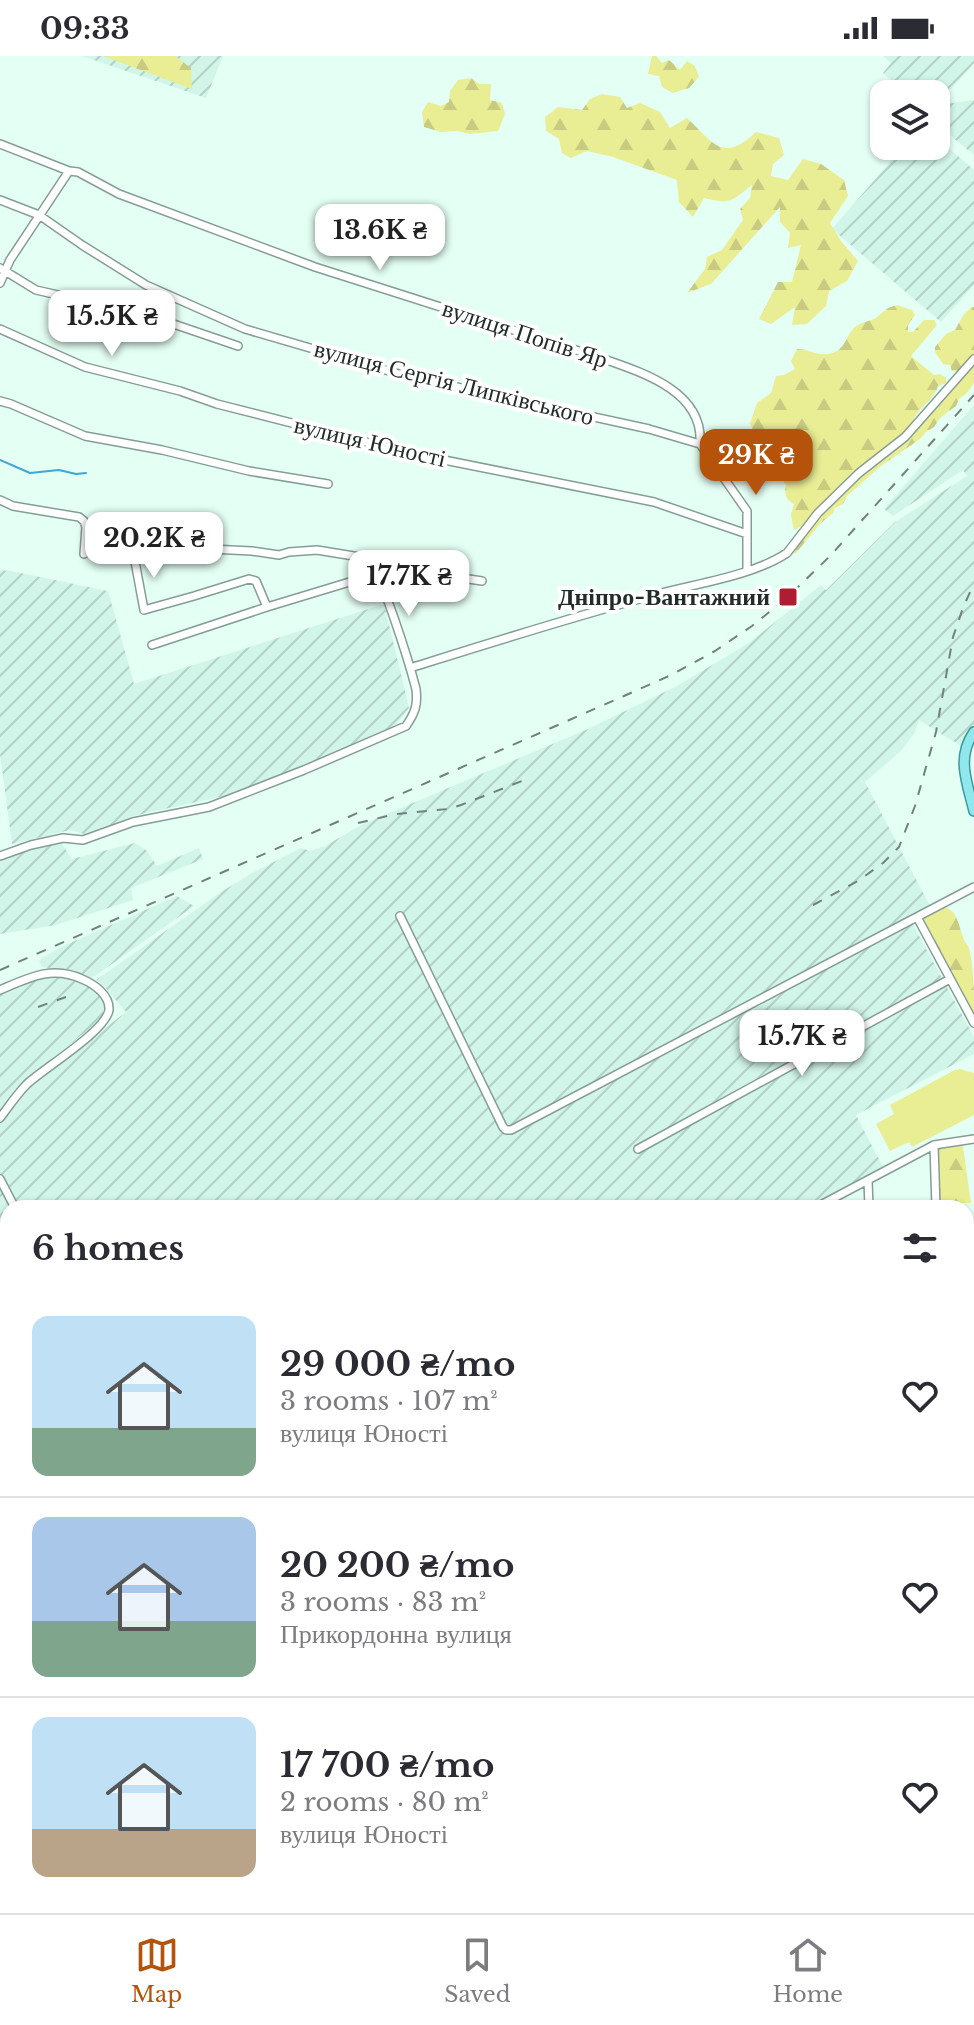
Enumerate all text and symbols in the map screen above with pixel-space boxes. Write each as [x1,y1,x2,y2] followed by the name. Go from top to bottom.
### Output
[40,10,130,47] text: 09:33
[870,80,950,160] map controls
[870,80,950,160] button: layers
[306,204,454,272] pin: 13.6K ₴
[333,214,427,246] text: 13.6K ₴
[38,290,186,358] pin: 15.5K ₴
[439,293,611,374] street label: вулиця Попів Яр
[66,300,158,332] text: 15.5K ₴
[311,334,597,431] street label: вулиця Сергія Липківського
[291,410,449,473] street label: вулиця Юності
[700,429,812,497] pin: 29K ₴
[718,439,794,471] text: 29K ₴
[80,512,228,580] pin: 20.2K ₴
[103,522,205,554] text: 20.2K ₴
[335,550,483,618] pin: 17.7K ₴
[366,560,452,592] text: 17.7K ₴
[558,582,770,611] place label: Дніпро-Вантажний
[777,586,799,608] marker: Дніпро-Вантажний
[728,1010,876,1078] pin: 15.7K ₴
[758,1020,846,1052] text: 15.7K ₴
[898,1226,942,1270] icon: filters
[32,1227,184,1269] text: 6 homes
[280,1343,515,1385] text: 29 000 ₴/mo
[96,1348,192,1444] icon: home
[898,1374,942,1418] icon: heart
[280,1385,498,1417] text: 3 rooms · 107 m²
[280,1417,448,1449] text: вулиця Юності
[280,1544,515,1586] text: 20 200 ₴/mo
[96,1549,192,1645] icon: home
[898,1575,942,1619] icon: heart
[280,1586,486,1618] text: 3 rooms · 83 m²
[280,1618,512,1650] text: Прикордонна вулиця
[280,1744,495,1786] text: 17 700 ₴/mo
[96,1749,192,1845] icon: home
[898,1775,942,1819] icon: heart
[280,1786,489,1818] text: 2 rooms · 80 m²
[280,1818,448,1850] text: вулиця Юності
[131,1933,182,2008] tab: Map
[444,1933,511,2008] tab: Saved
[773,1933,843,2008] tab: Home

